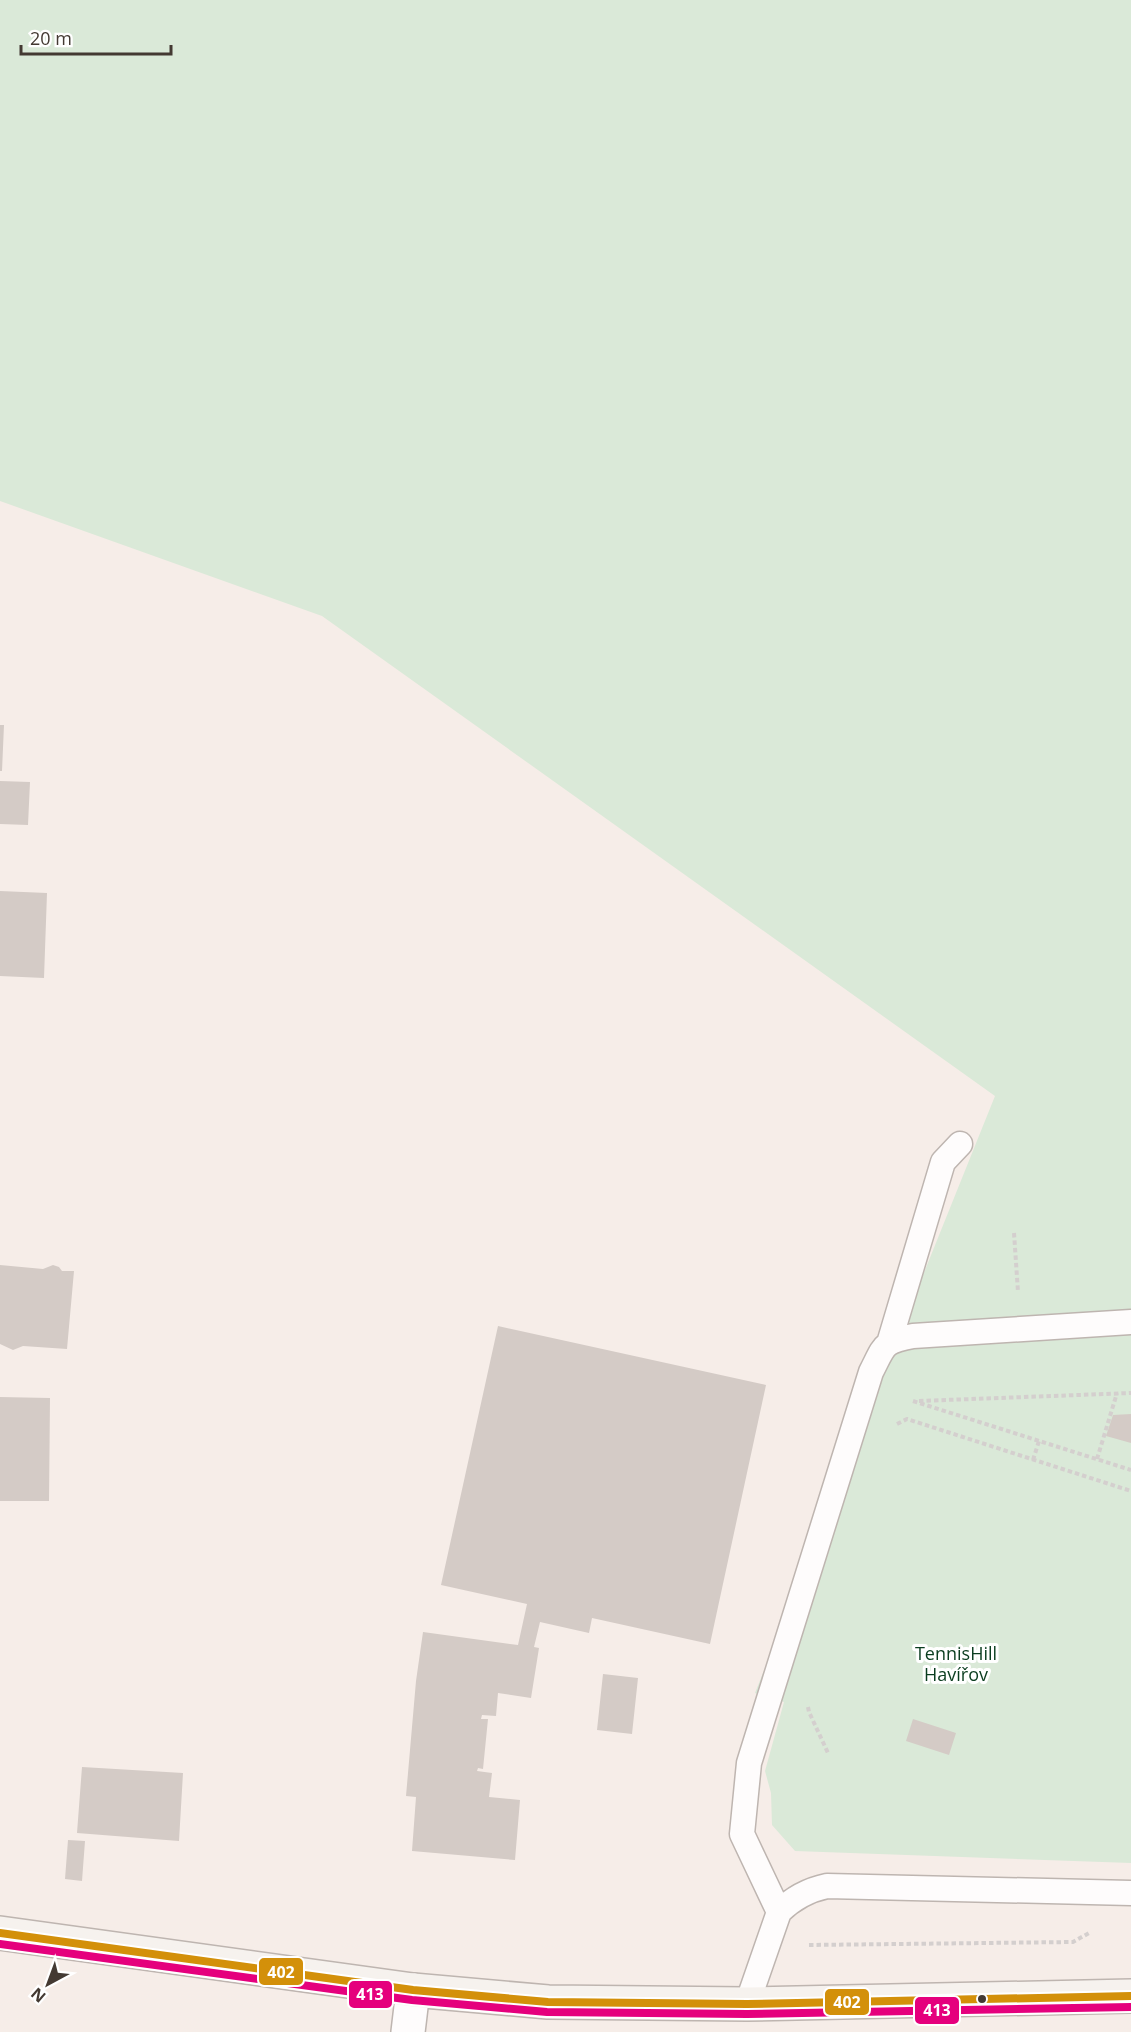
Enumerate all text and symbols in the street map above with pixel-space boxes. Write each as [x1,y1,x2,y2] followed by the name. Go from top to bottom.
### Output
[21,18,171,56] scale bar
[30,26,72,50] text: 20 m
[915,1641,997,1686] park label: TennisHill Havířov
[18,1954,78,2014] north arrow
[258,1957,304,1986] line badge: 402
[267,1961,295,1983] text: 402
[348,1980,393,2009] line badge: 413
[26,1983,50,2008] text: N
[356,1983,384,2005] text: 413
[824,1988,870,2016] line badge: 402
[833,1991,861,2013] text: 402
[976,1993,988,2005] unlabelled marker
[914,1996,960,2025] line badge: 413
[923,1999,951,2021] text: 413

